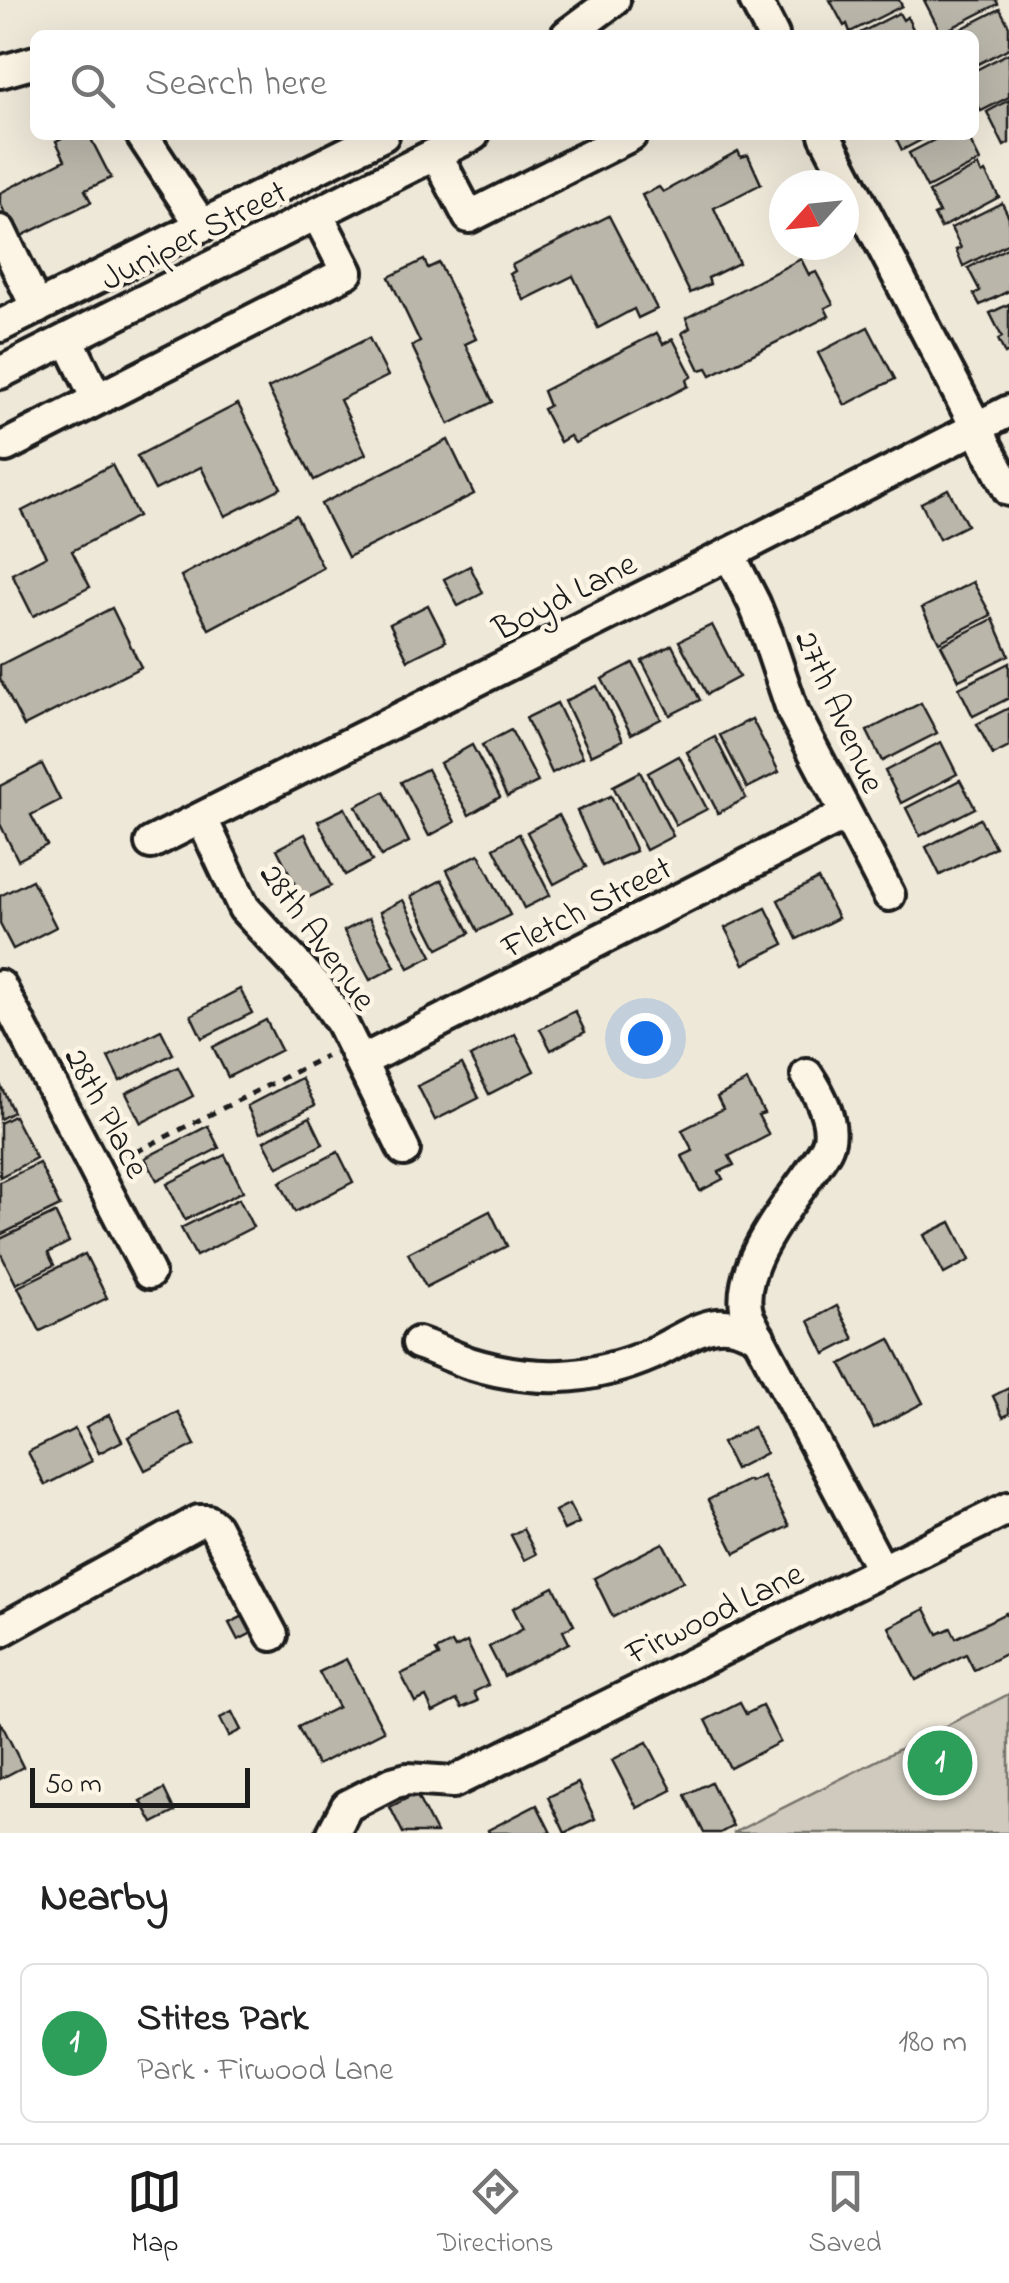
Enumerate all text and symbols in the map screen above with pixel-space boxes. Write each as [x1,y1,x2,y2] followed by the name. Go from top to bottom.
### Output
[30,30,979,140] search box
[145,57,327,113] text: Search here
[65,58,120,113] icon: search
[93,168,297,306] street label: Juniper Street
[769,170,859,260] north arrow
[484,540,647,657] street label: Boyd Lane
[779,623,897,802] street label: 27th Avenue
[493,844,682,974] street label: Fletch Street
[245,853,388,1023] street label: 28th Avenue
[620,1013,671,1064] your location
[49,1039,161,1189] street label: 28th Place
[617,1550,813,1681] street label: Firwood Lane
[908,1726,972,1800] pin: 1
[30,1763,250,1808] scale bar
[45,1765,102,1806] text: 50 m
[40,1868,168,1929] text: Nearby
[137,1992,308,2048] text: Stites Park
[69,2020,80,2067] text: 1
[898,2020,967,2067] text: 180 m
[137,2048,393,2095] text: Park · Firwood Lane
[127,2164,182,2265] tab: Map
[437,2164,554,2265] tab: Directions
[809,2164,882,2265] tab: Saved

